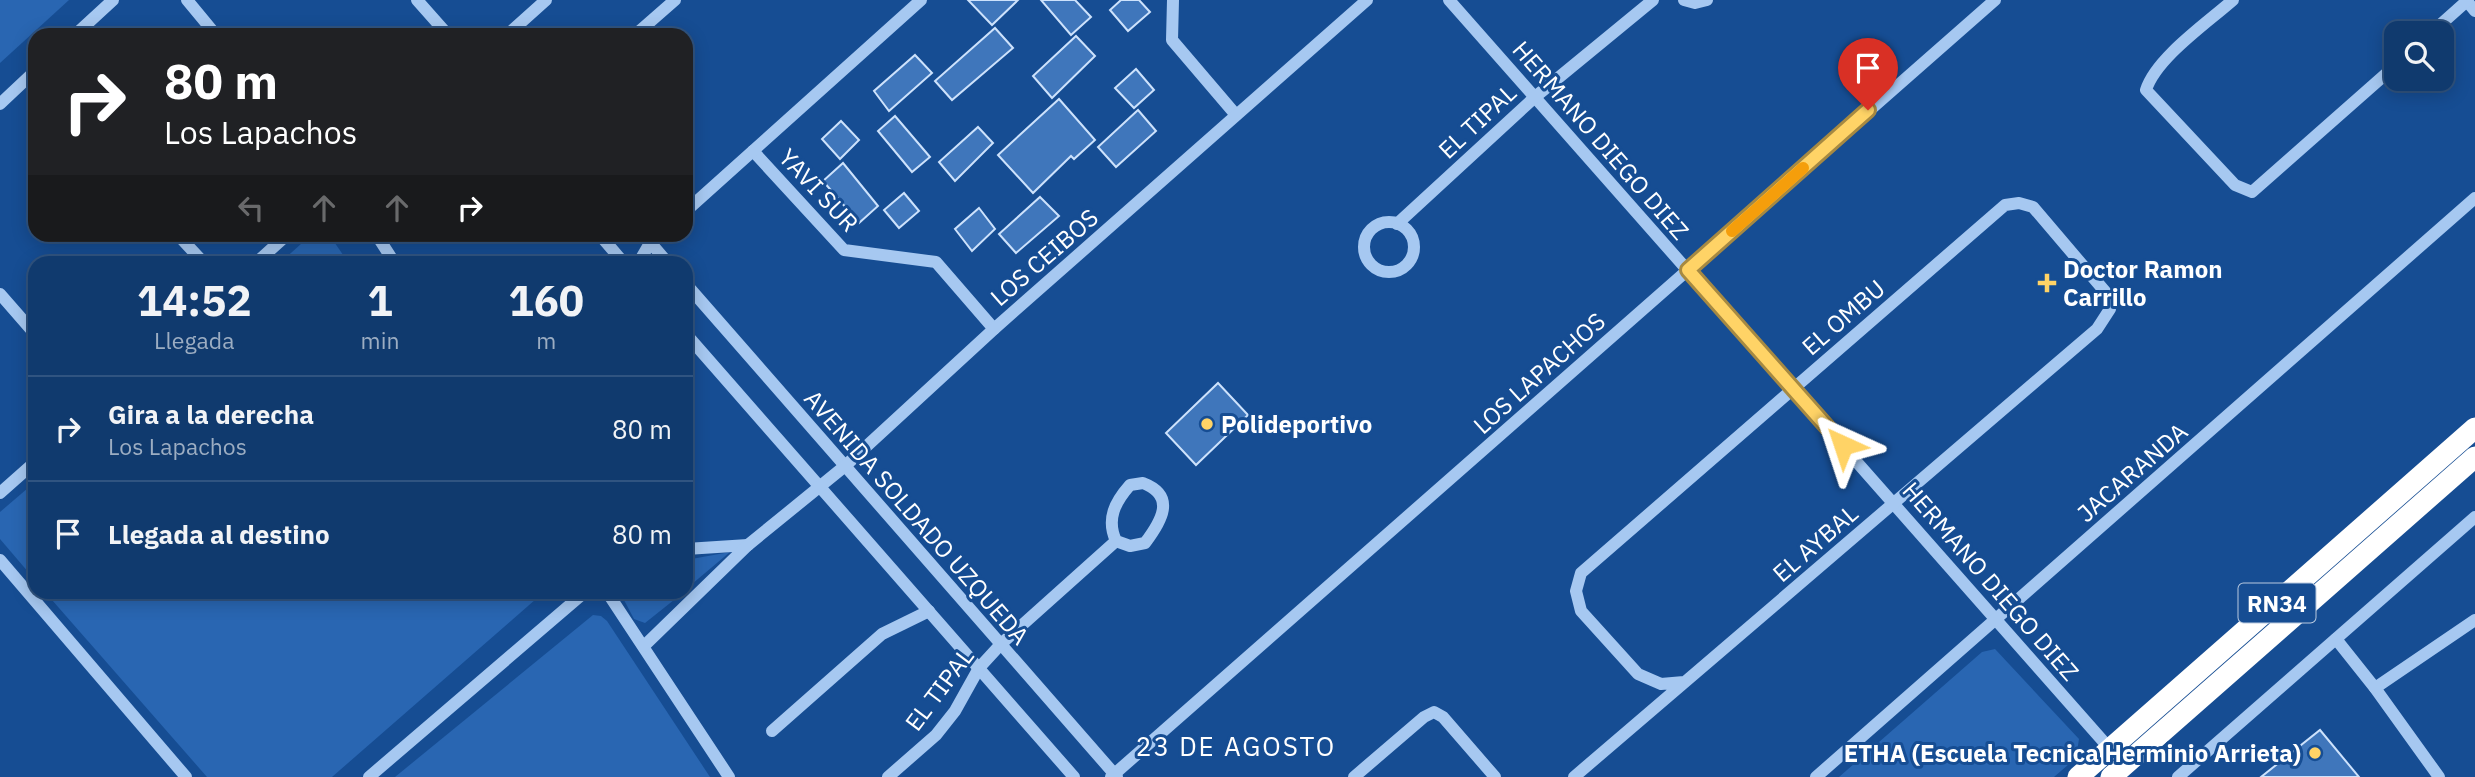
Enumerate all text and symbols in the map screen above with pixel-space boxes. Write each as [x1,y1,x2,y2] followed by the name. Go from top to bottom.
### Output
[2384,21,2454,91] map controls
[2384,21,2454,91] button: search
[1506,34,1696,246] street label: HERMANO DIEGO DIEZ
[1838,38,1898,110] pin
[164,49,278,112] text: 80 m
[1849,49,1887,87] icon: arrive
[49,56,140,147] icon: right
[1431,77,1523,165] street label: EL TIPAL
[164,111,357,153] text: Los Lapachos
[772,142,866,238] street label: YAVI SUR
[232,189,270,227] icon: left
[305,189,343,227] icon: ahead
[378,189,416,227] icon: ahead
[451,189,489,227] icon: right
[983,201,1105,313] street label: LOS CEIBOS
[2063,253,2223,313] place label: Doctor Ramon Carrillo
[1795,272,1891,362] street label: EL OMBU
[137,273,252,328] text: 14:52
[367,273,393,328] text: 1
[508,273,584,328] text: 160
[2037,273,2057,293] marker: Doctor Ramon Carrillo
[1466,305,1612,441] street label: LOS LAPACHOS
[154,325,234,355] text: Llegada
[361,325,399,355] text: min
[536,325,556,355] text: m
[797,383,1037,651] street label: AVENIDA SOLDADO UZQUEDA
[108,397,314,431] text: Gira a la derecha
[1221,408,1372,440] place label: Polideportivo
[1806,408,1880,482] position arrow
[49,410,87,448] icon: right
[612,412,672,446] text: 80 m
[2070,415,2194,529] street label: JACARANDA
[1199,416,1215,432] marker: Polideportivo
[108,431,247,461] text: Los Lapachos
[1896,475,2086,687] street label: HERMANO DIEGO DIEZ
[1766,497,1864,589] street label: EL AYBAL
[49,515,87,553] icon: arrive
[108,517,330,551] text: Llegada al destino
[612,517,672,551] text: 80 m
[2238,583,2316,622] road number: RN34
[897,641,981,737] street label: EL TIPAL
[1136,729,1336,763] district label: 23 DE AGOSTO
[1844,737,2301,769] place label: ETHA (Escuela Tecnica Herminio Arrieta)
[2307,745,2323,761] marker: ETHA (Escuela Tecnica Herminio Arrieta)

